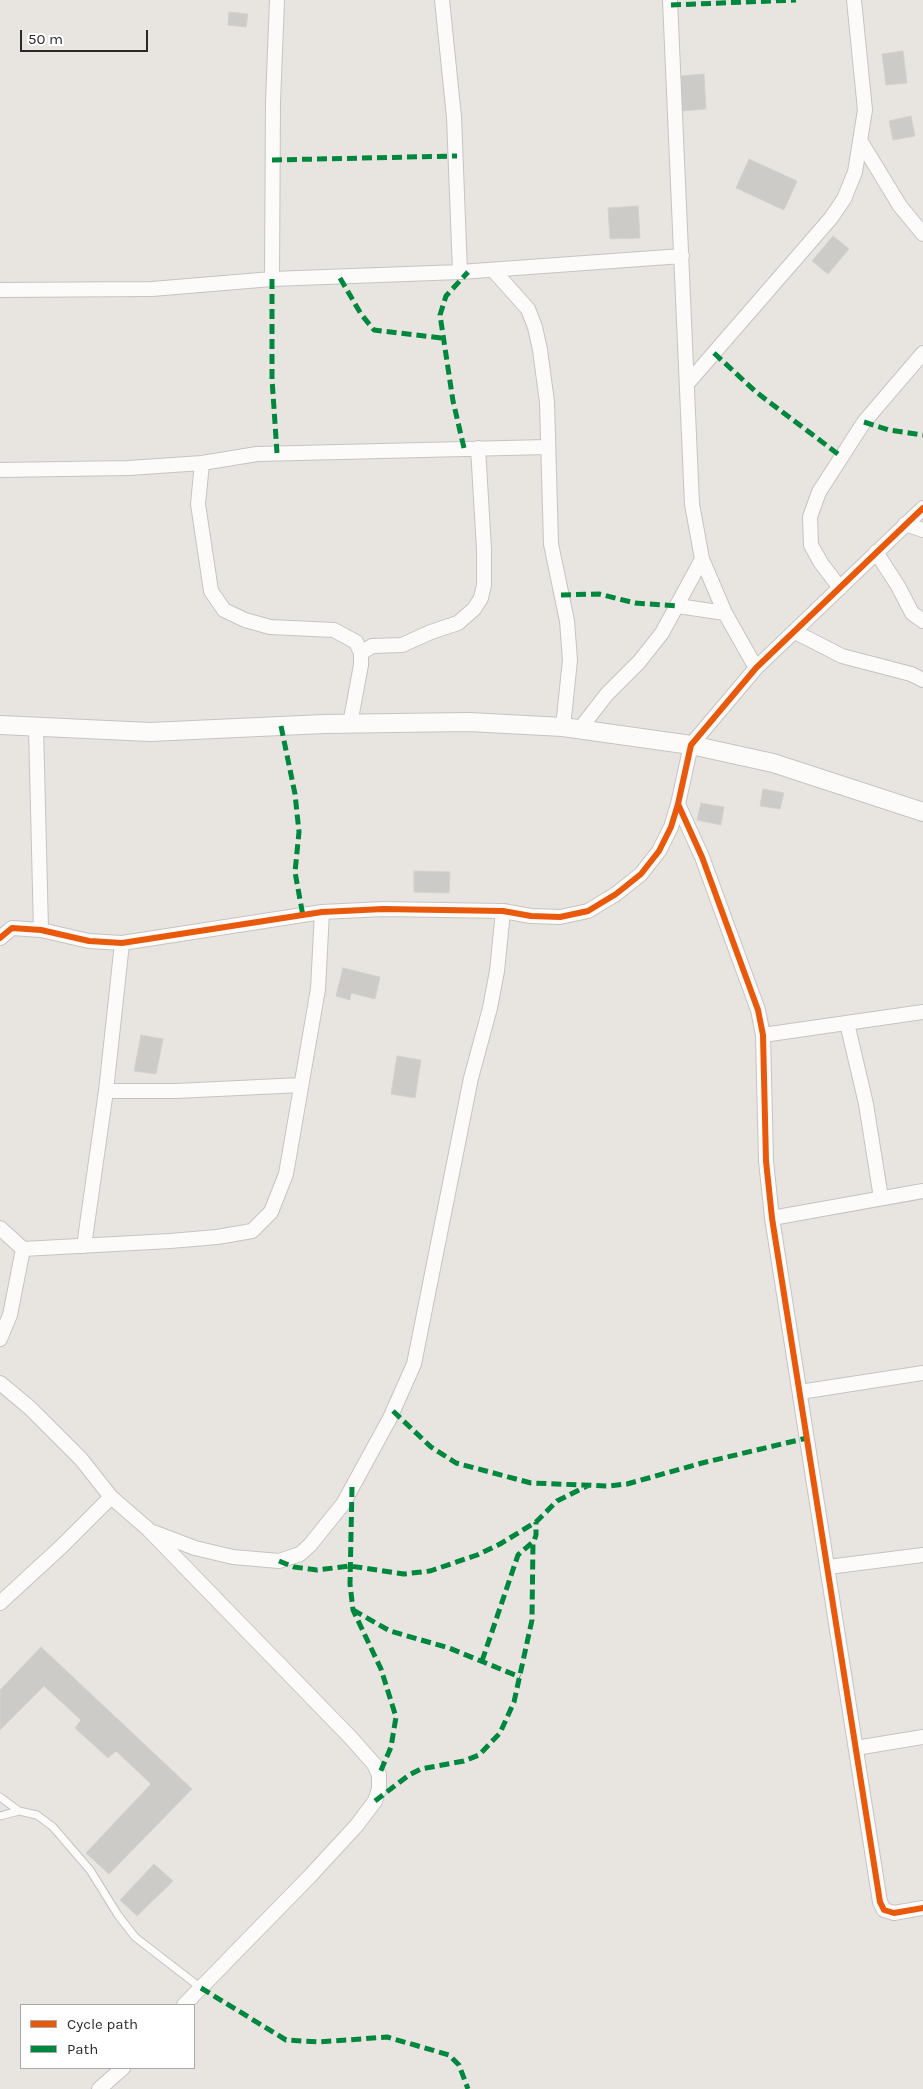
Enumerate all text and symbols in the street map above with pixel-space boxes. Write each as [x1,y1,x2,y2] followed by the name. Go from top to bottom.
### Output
[22,20,150,52] scale bar
[28,30,63,48] text: 50 m
[20,2004,195,2069] legend
[67,2015,138,2033] text: Cycle path
[67,2040,98,2058] text: Path

